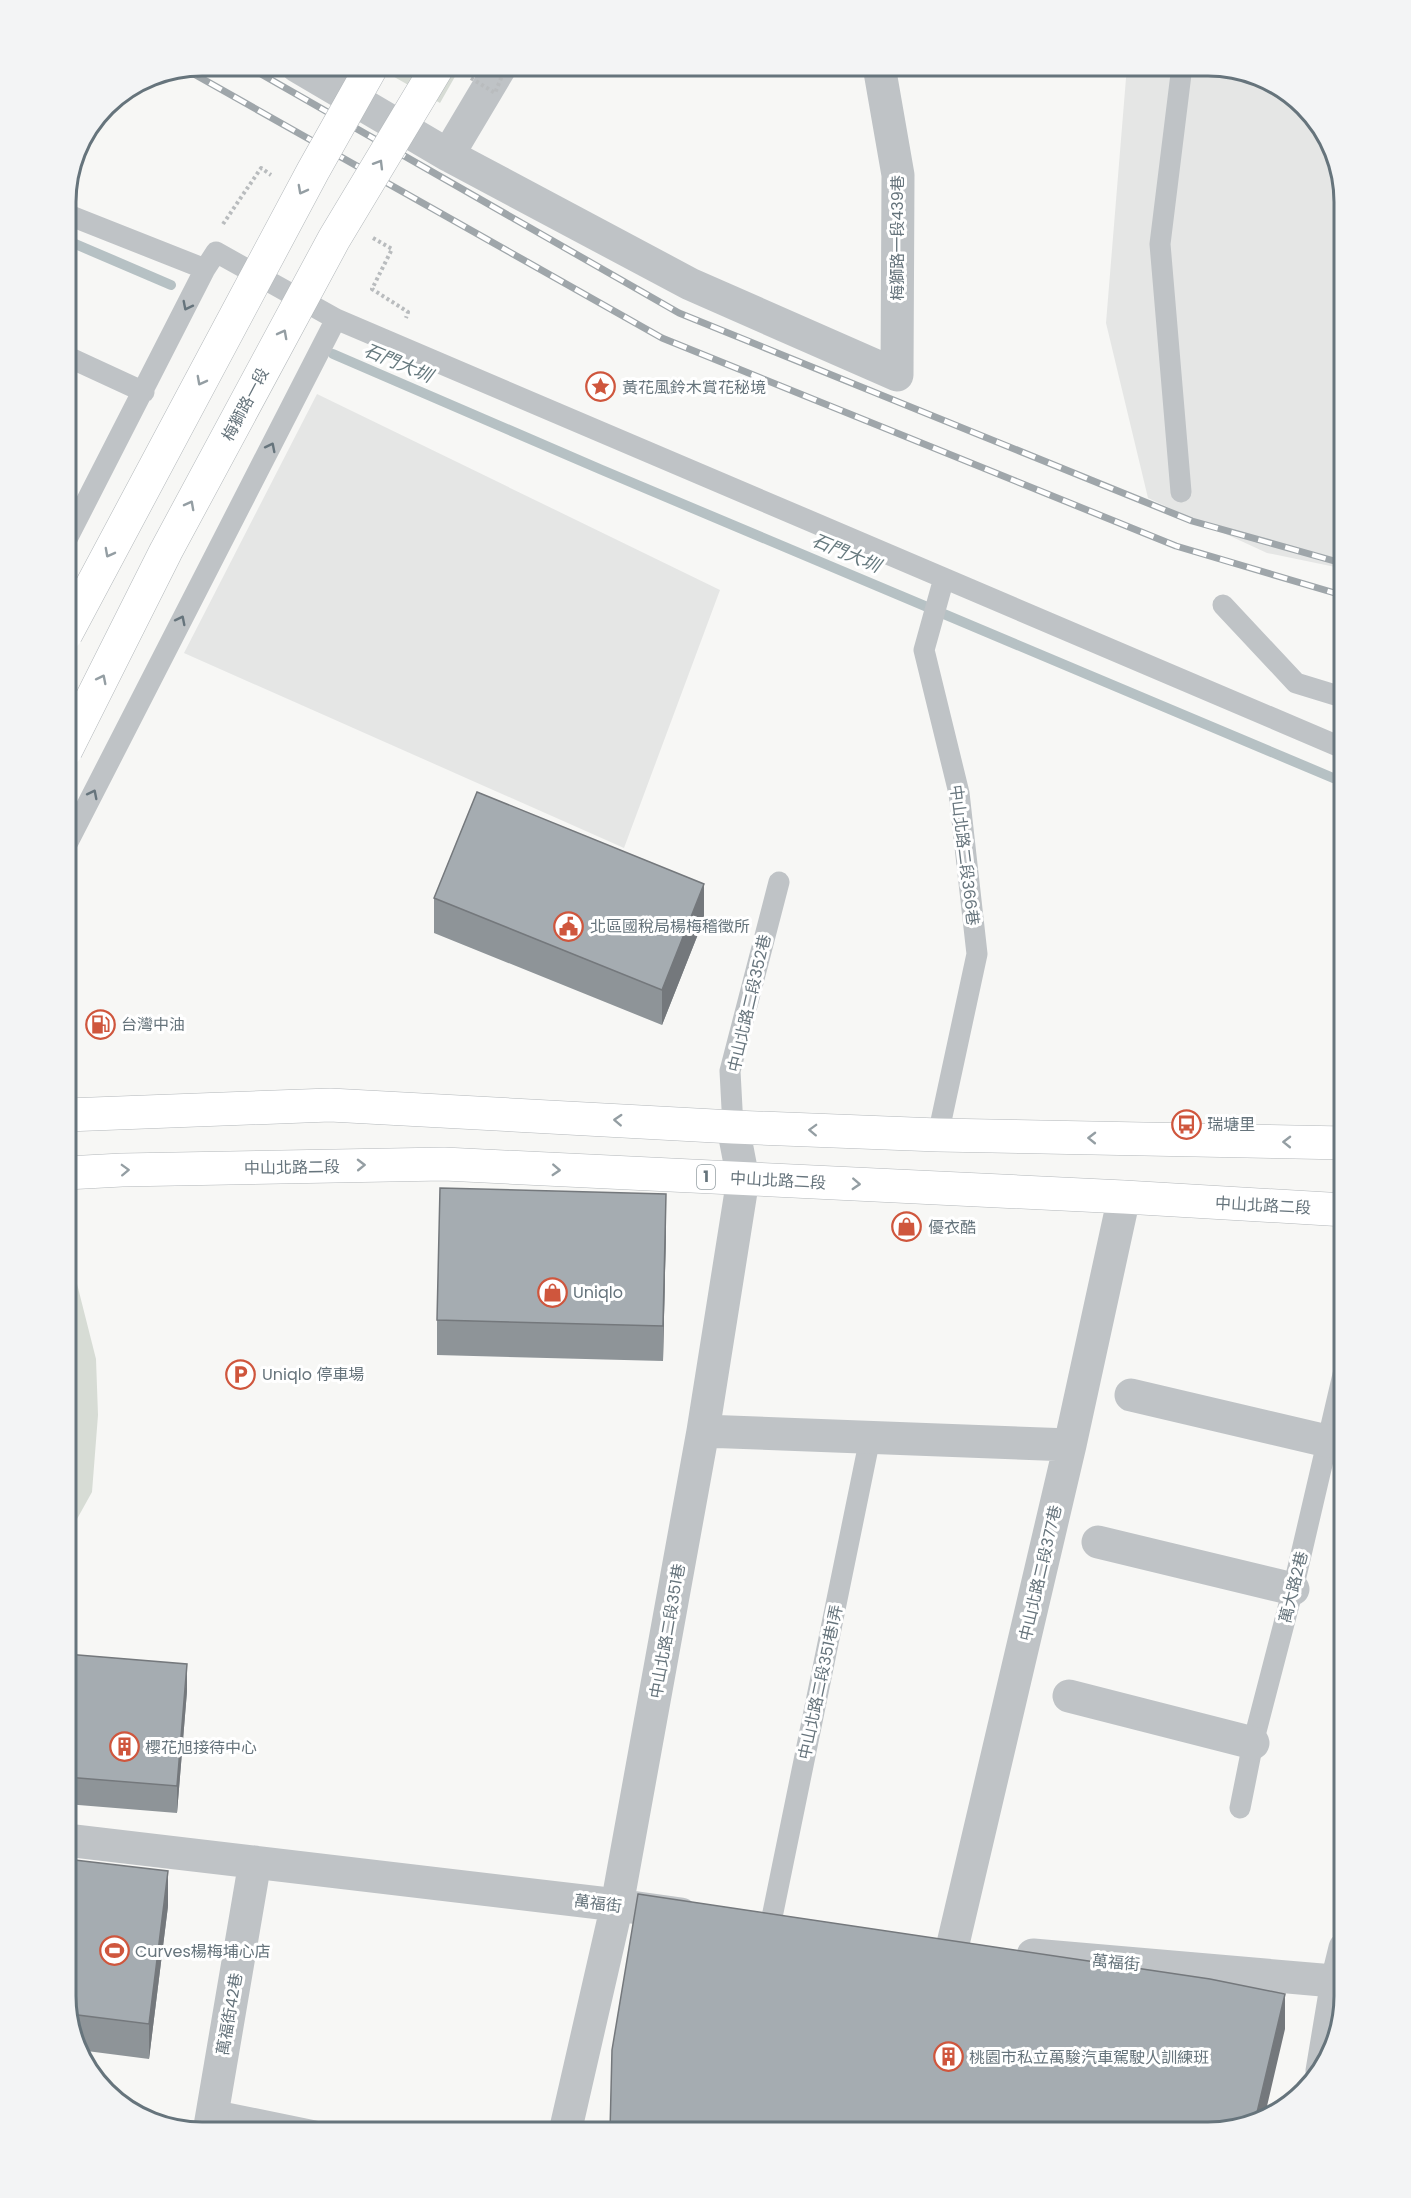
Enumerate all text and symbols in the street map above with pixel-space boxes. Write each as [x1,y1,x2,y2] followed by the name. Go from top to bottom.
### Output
[371,160,383,170] one-way arrow
[886,175,909,301] street label: 梅獅路一段439巷
[298,184,310,195] one-way arrow
[183,300,194,310] one-way arrow
[276,330,287,340] one-way arrow
[360,337,439,389] water label: 石門大圳
[217,364,274,445] street label: 梅獅路一段
[585,371,617,403] place icon: 黃花風鈴木賞花秘境
[197,375,208,385] one-way arrow
[622,376,766,399] place label: 黃花風鈴木賞花秘境
[264,442,275,453] one-way arrow
[183,501,194,512] one-way arrow
[808,527,887,579] water label: 石門大圳
[105,547,116,557] one-way arrow
[174,615,186,626] one-way arrow
[94,675,106,686] one-way arrow
[944,783,985,927] street label: 中山北路二段366巷
[86,789,97,800] one-way arrow
[553,910,585,942] public building icon: 北區國稅局楊梅稽徵所
[590,915,750,938] place label: 北區國稅局楊梅稽徵所
[722,932,777,1074] street label: 中山北路二段352巷
[84,1008,116,1040] fuel station icon: 台灣中油
[121,1013,185,1036] place label: 台灣中油
[1170,1108,1202,1140] bus stop icon: 瑞塘里
[1207,1113,1255,1136] place label: 瑞塘里
[613,1114,622,1127] one-way arrow
[808,1123,817,1136] one-way arrow
[1087,1132,1096,1144] one-way arrow
[1282,1136,1291,1148] one-way arrow
[244,1155,340,1180] street label: 中山北路二段
[357,1159,366,1172] one-way arrow
[552,1163,561,1176] one-way arrow
[120,1164,129,1176] one-way arrow
[697,1165,715,1189] road number: 1
[729,1167,827,1194] street label: 中山北路二段
[851,1178,860,1191] one-way arrow
[1214,1192,1312,1219] street label: 中山北路二段
[891,1211,923,1243] shop icon: 優衣酷
[928,1216,976,1239] place label: 優衣酷
[536,1276,568,1308] shop icon: Uniqlo
[573,1281,623,1304] place label: Uniqlo
[225,1358,257,1390] parking icon: Uniqlo 停車場
[262,1363,364,1386] place label: Uniqlo 停車場
[1014,1503,1067,1643] street label: 中山北路二段377巷
[1273,1549,1313,1625] street label: 萬大路2巷
[644,1562,691,1700] street label: 中山北路二段351巷
[793,1603,848,1762] street label: 中山北路二段351巷1弄
[108,1731,140,1763] building icon: 櫻花旭接待中心
[145,1736,257,1759] place label: 櫻花旭接待中心
[573,1889,623,1918] street label: 萬福街
[98,1935,130,1967] sports icon: Curves楊梅埔心店
[135,1940,271,1963] place label: Curves楊梅埔心店
[1091,1949,1141,1976] street label: 萬福街
[211,1971,248,2057] street label: 萬福街42巷
[932,2041,964,2073] building icon: 桃園市私立萬駿汽車駕駛人訓練班
[969,2046,1209,2069] place label: 桃園市私立萬駿汽車駕駛人訓練班

